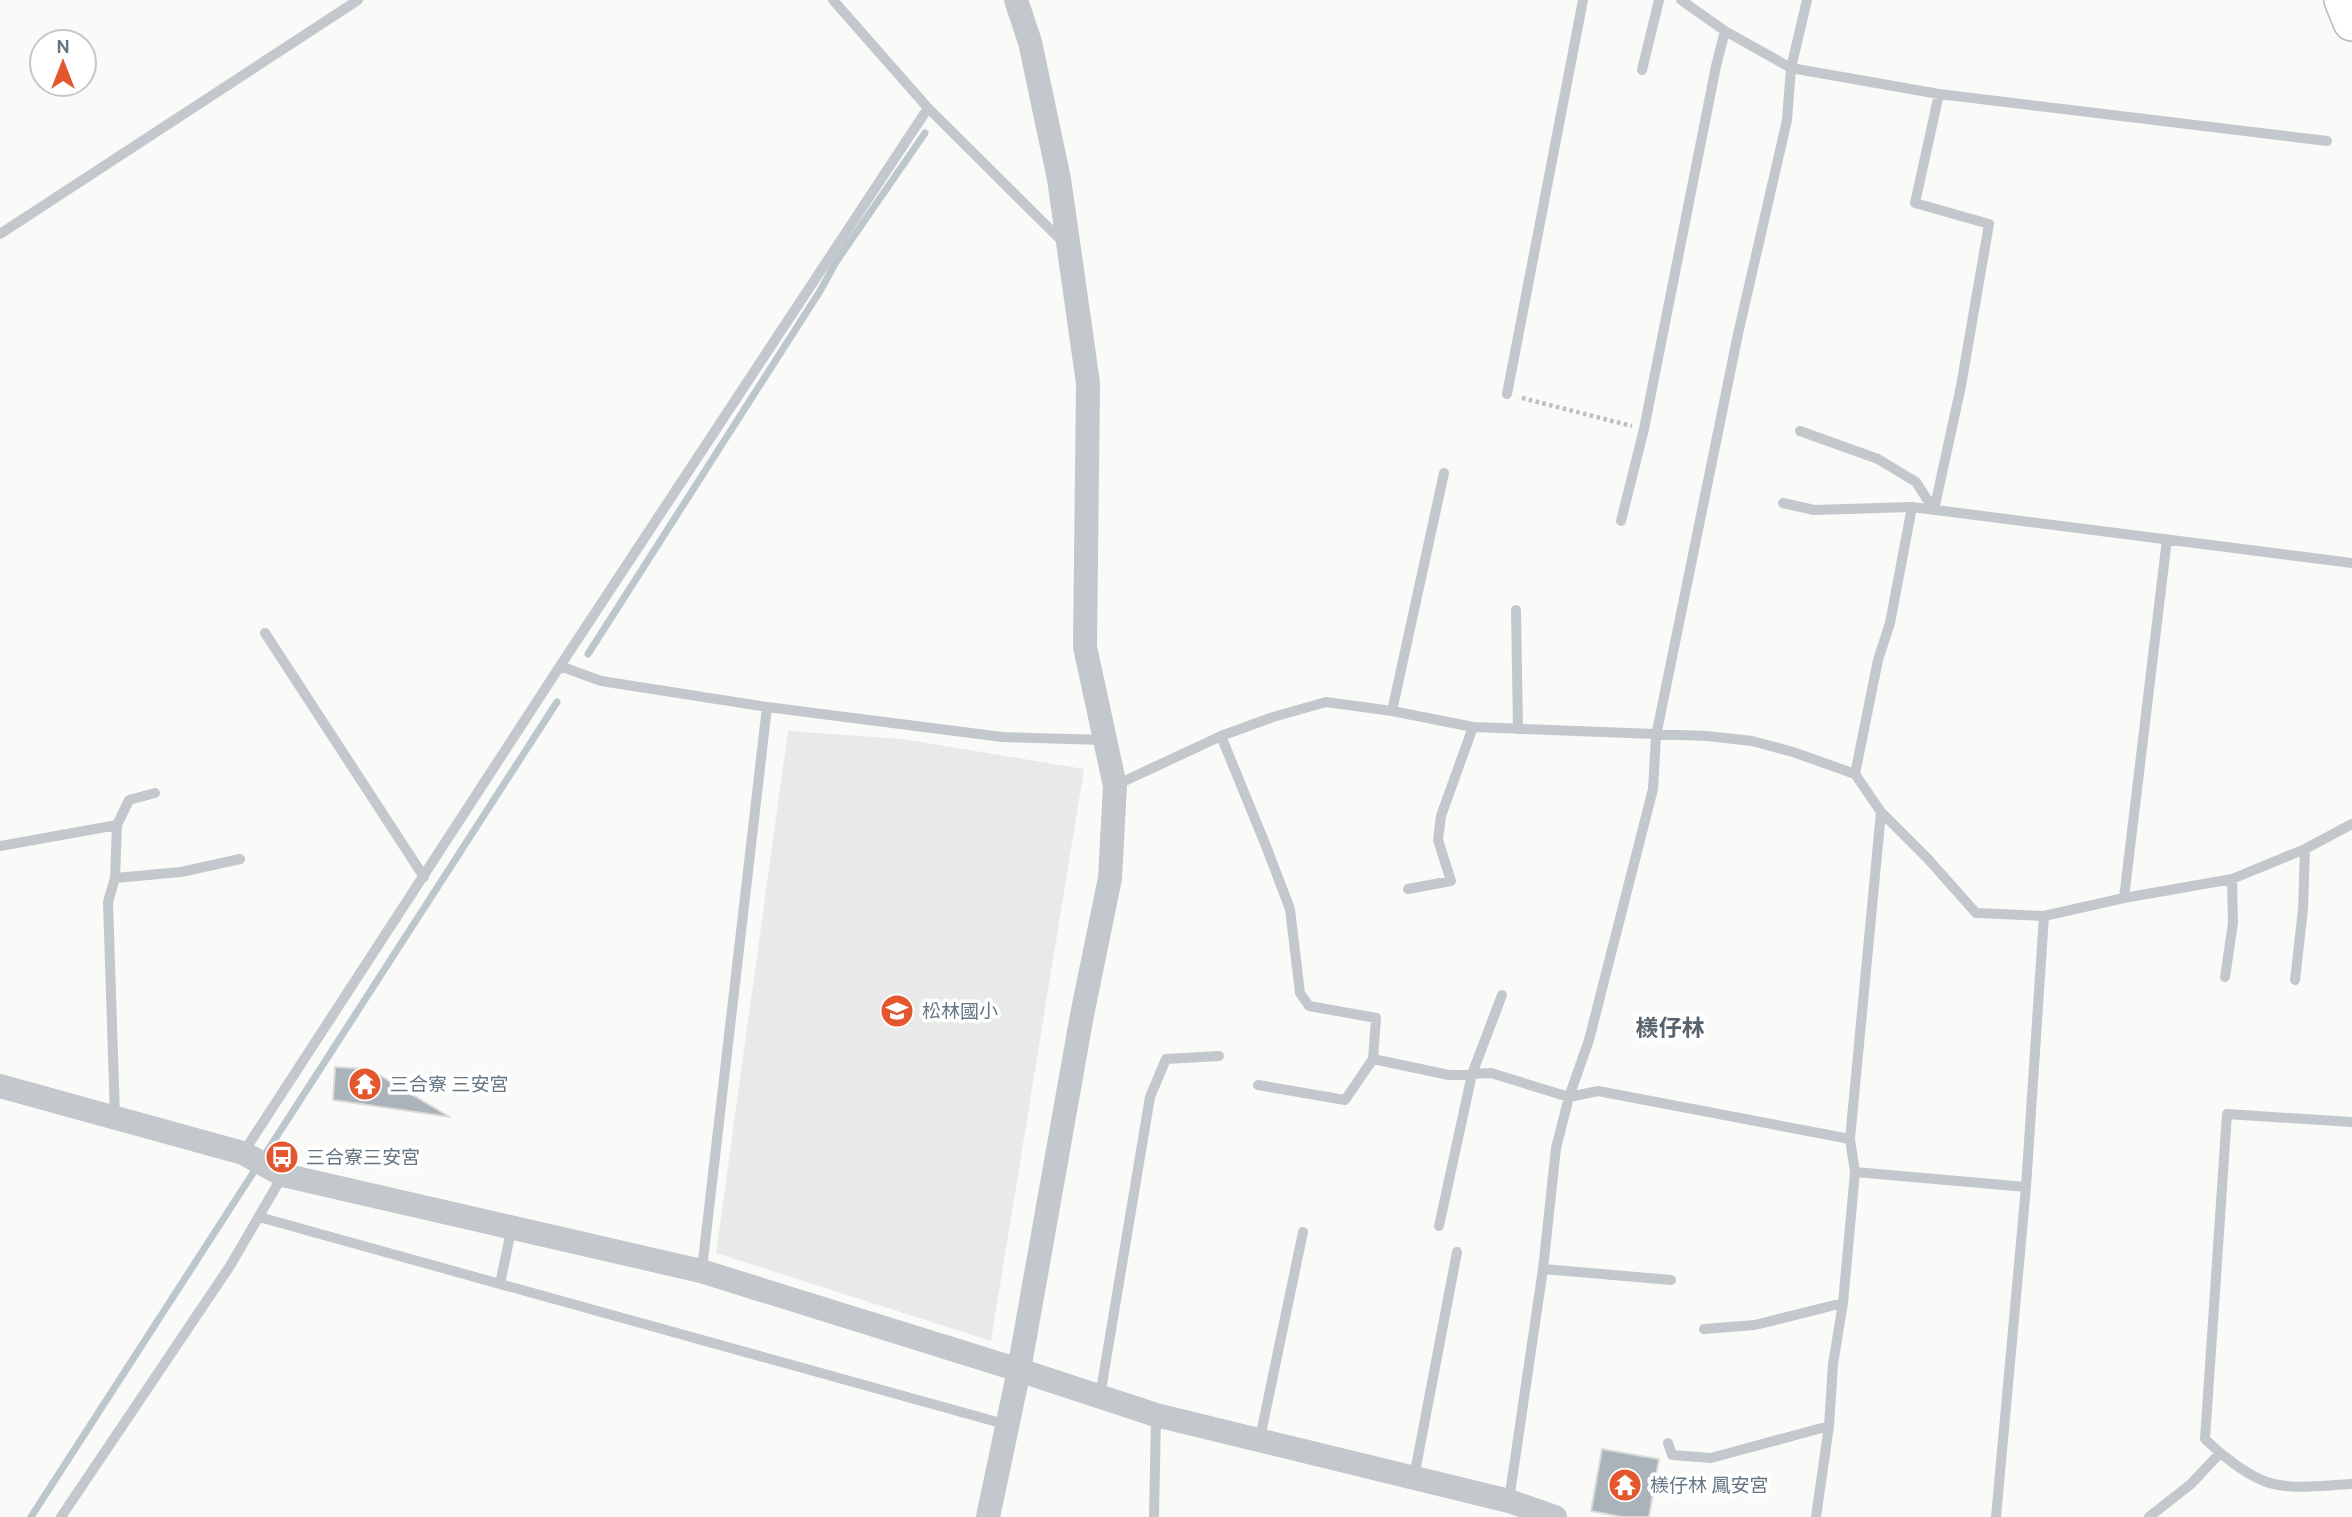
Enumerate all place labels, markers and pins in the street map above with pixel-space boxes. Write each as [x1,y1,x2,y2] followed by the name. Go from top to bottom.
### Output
[878,992,916,1030] school or university icon: 松林國小
[922,1001,998,1025] place label: 松林國小
[346,1065,384,1103] temple icon: 三合寮 三安宮
[390,1074,508,1098] place label: 三合寮 三安宮
[263,1138,301,1176] bus stop icon: 三合寮三安宮
[306,1147,420,1171] place label: 三合寮三安宮
[1606,1466,1644,1504] temple icon: 檨仔林 鳳安宮
[1650,1475,1768,1499] place label: 檨仔林 鳳安宮

